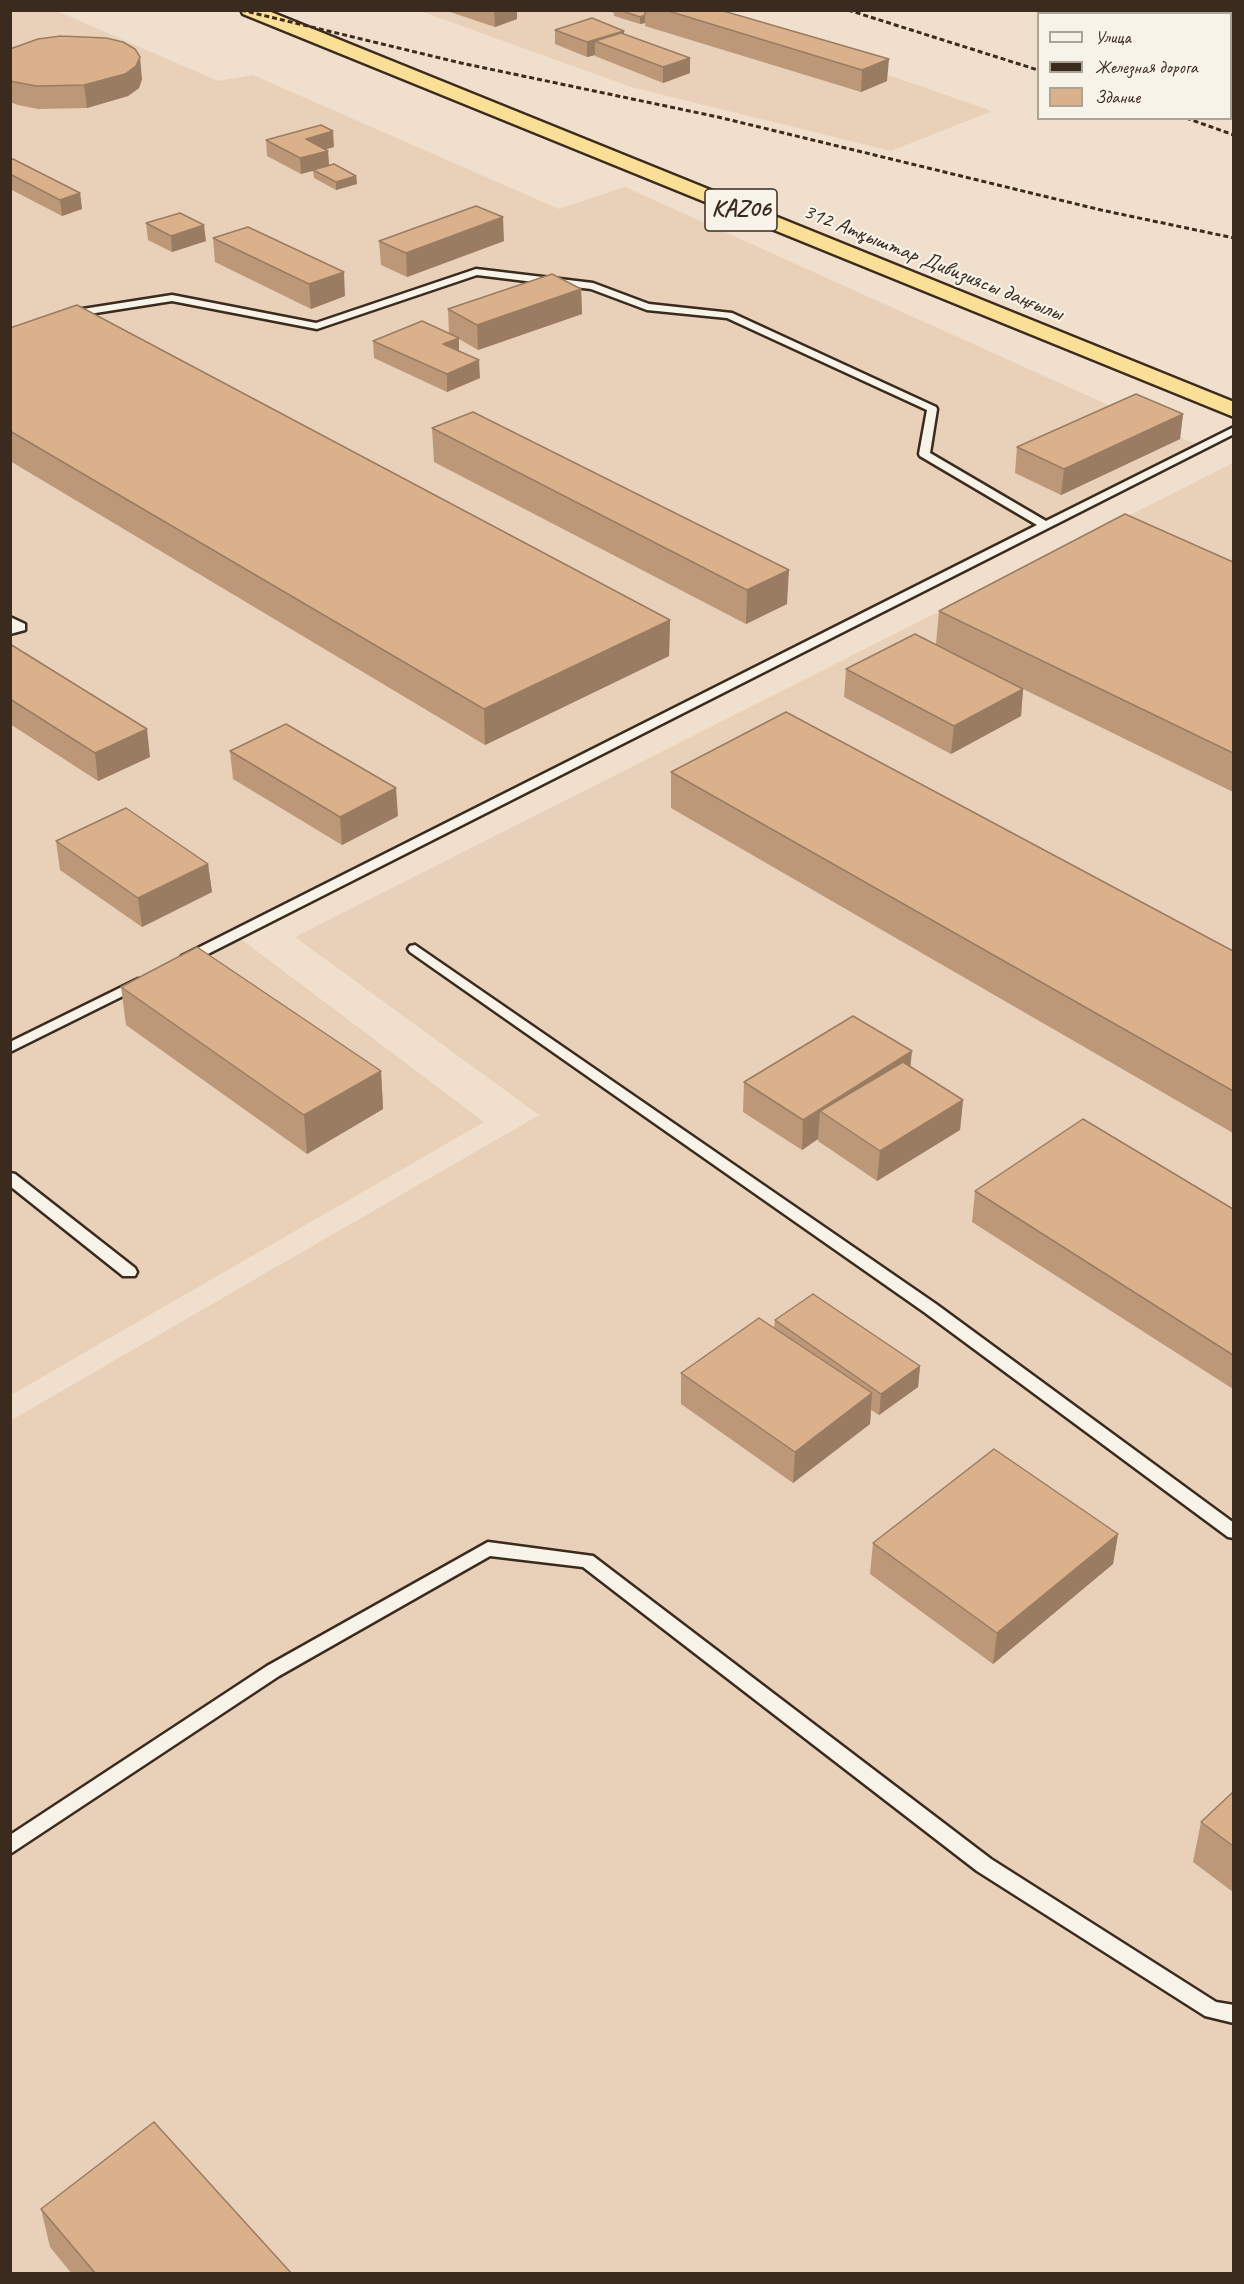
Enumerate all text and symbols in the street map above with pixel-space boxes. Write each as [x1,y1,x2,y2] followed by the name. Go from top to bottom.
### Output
[1037,12,1232,120] legend
[1095,26,1131,48] text: Улица
[1095,56,1198,78] text: Железная дорога
[1095,86,1140,108] text: Здание
[705,189,777,231] road number: KАZ06
[799,199,1067,327] street label: 312 Атқыштар Дивизиясы даңғылы

